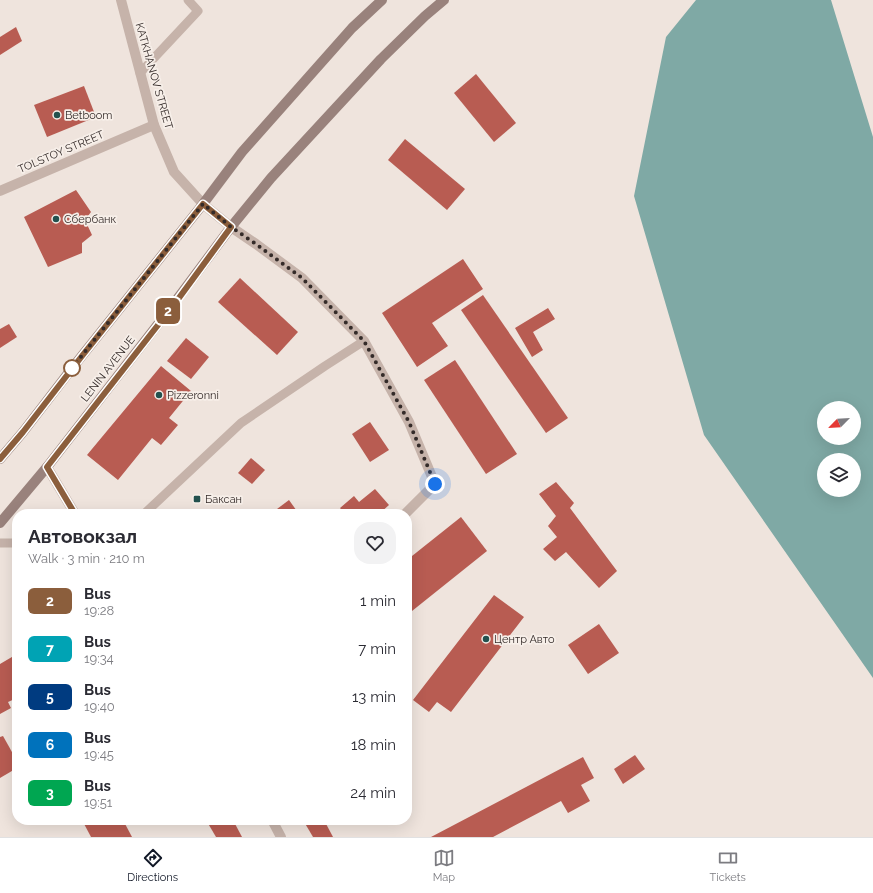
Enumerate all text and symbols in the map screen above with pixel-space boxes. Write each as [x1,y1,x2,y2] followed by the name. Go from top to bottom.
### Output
[133,21,176,131] street label: KATKHANOV STREET
[65,109,112,122] place label: Betboom
[52,110,62,120] marker: Betboom
[16,128,106,176] street label: TOLSTOY STREET
[64,213,117,226] place label: Сбербанк
[51,214,61,224] marker: Сбербанк
[155,298,181,324] line badge: 2
[164,303,172,319] text: 2
[78,333,138,404] street label: LENIN AVENUE
[63,359,81,377] unlabelled marker
[167,389,219,402] place label: Pizzeronni
[154,390,164,400] marker: Pizzeronni
[817,401,861,445] north arrow
[817,401,861,497] map controls
[817,453,861,497] button: layers
[425,474,445,494] your location
[205,493,242,506] place label: Баксан
[192,494,202,504] marker: Баксан
[354,522,396,564] button: heart
[28,525,137,547] text: Автовокзал
[28,551,145,566] text: Walk · 3 min · 210 m
[84,585,111,603] text: Bus
[360,592,396,610] text: 1 min
[46,593,54,609] text: 2
[84,603,114,618] text: 19:28
[84,633,111,651] text: Bus
[494,633,555,646] place label: Центр Авто
[481,634,491,644] marker: Центр Авто
[358,640,396,658] text: 7 min
[46,641,54,657] text: 7
[84,651,114,666] text: 19:34
[84,681,111,699] text: Bus
[352,688,396,706] text: 13 min
[46,689,54,705] text: 5
[84,699,115,714] text: 19:40
[84,729,111,747] text: Bus
[351,736,396,754] text: 18 min
[46,737,54,753] text: 6
[84,747,114,762] text: 19:45
[84,777,111,795] text: Bus
[350,784,396,802] text: 24 min
[46,785,54,801] text: 3
[84,795,112,810] text: 19:51
[127,847,178,884] tab: Directions
[433,847,455,884] tab: Map
[710,847,746,884] tab: Tickets

